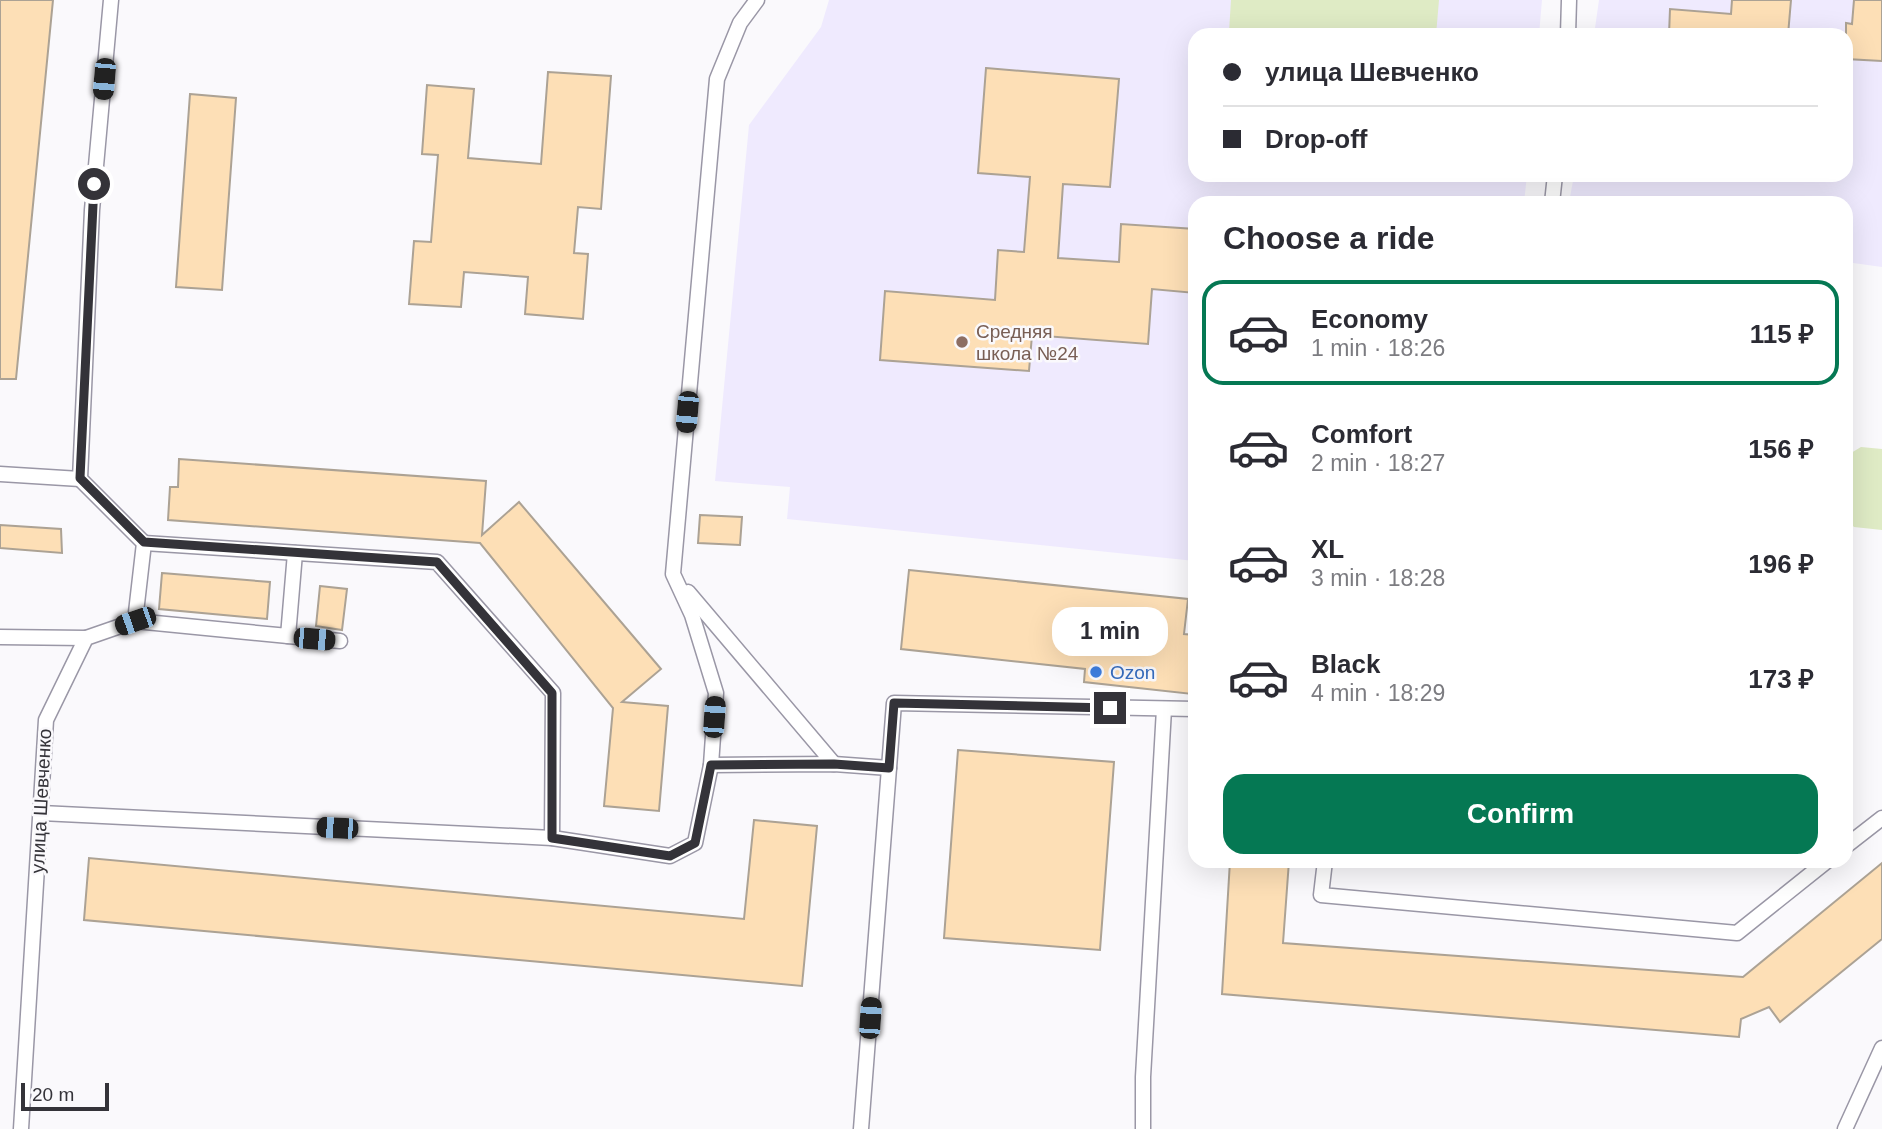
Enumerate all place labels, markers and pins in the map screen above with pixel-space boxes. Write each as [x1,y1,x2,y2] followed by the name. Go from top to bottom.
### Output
[976,321,1079,364] place label: Средняя школа №24
[954,334,970,350] marker: Средняя школа №24
[1110,662,1155,683] place label: Ozon
[1088,664,1104,680] marker: Ozon

